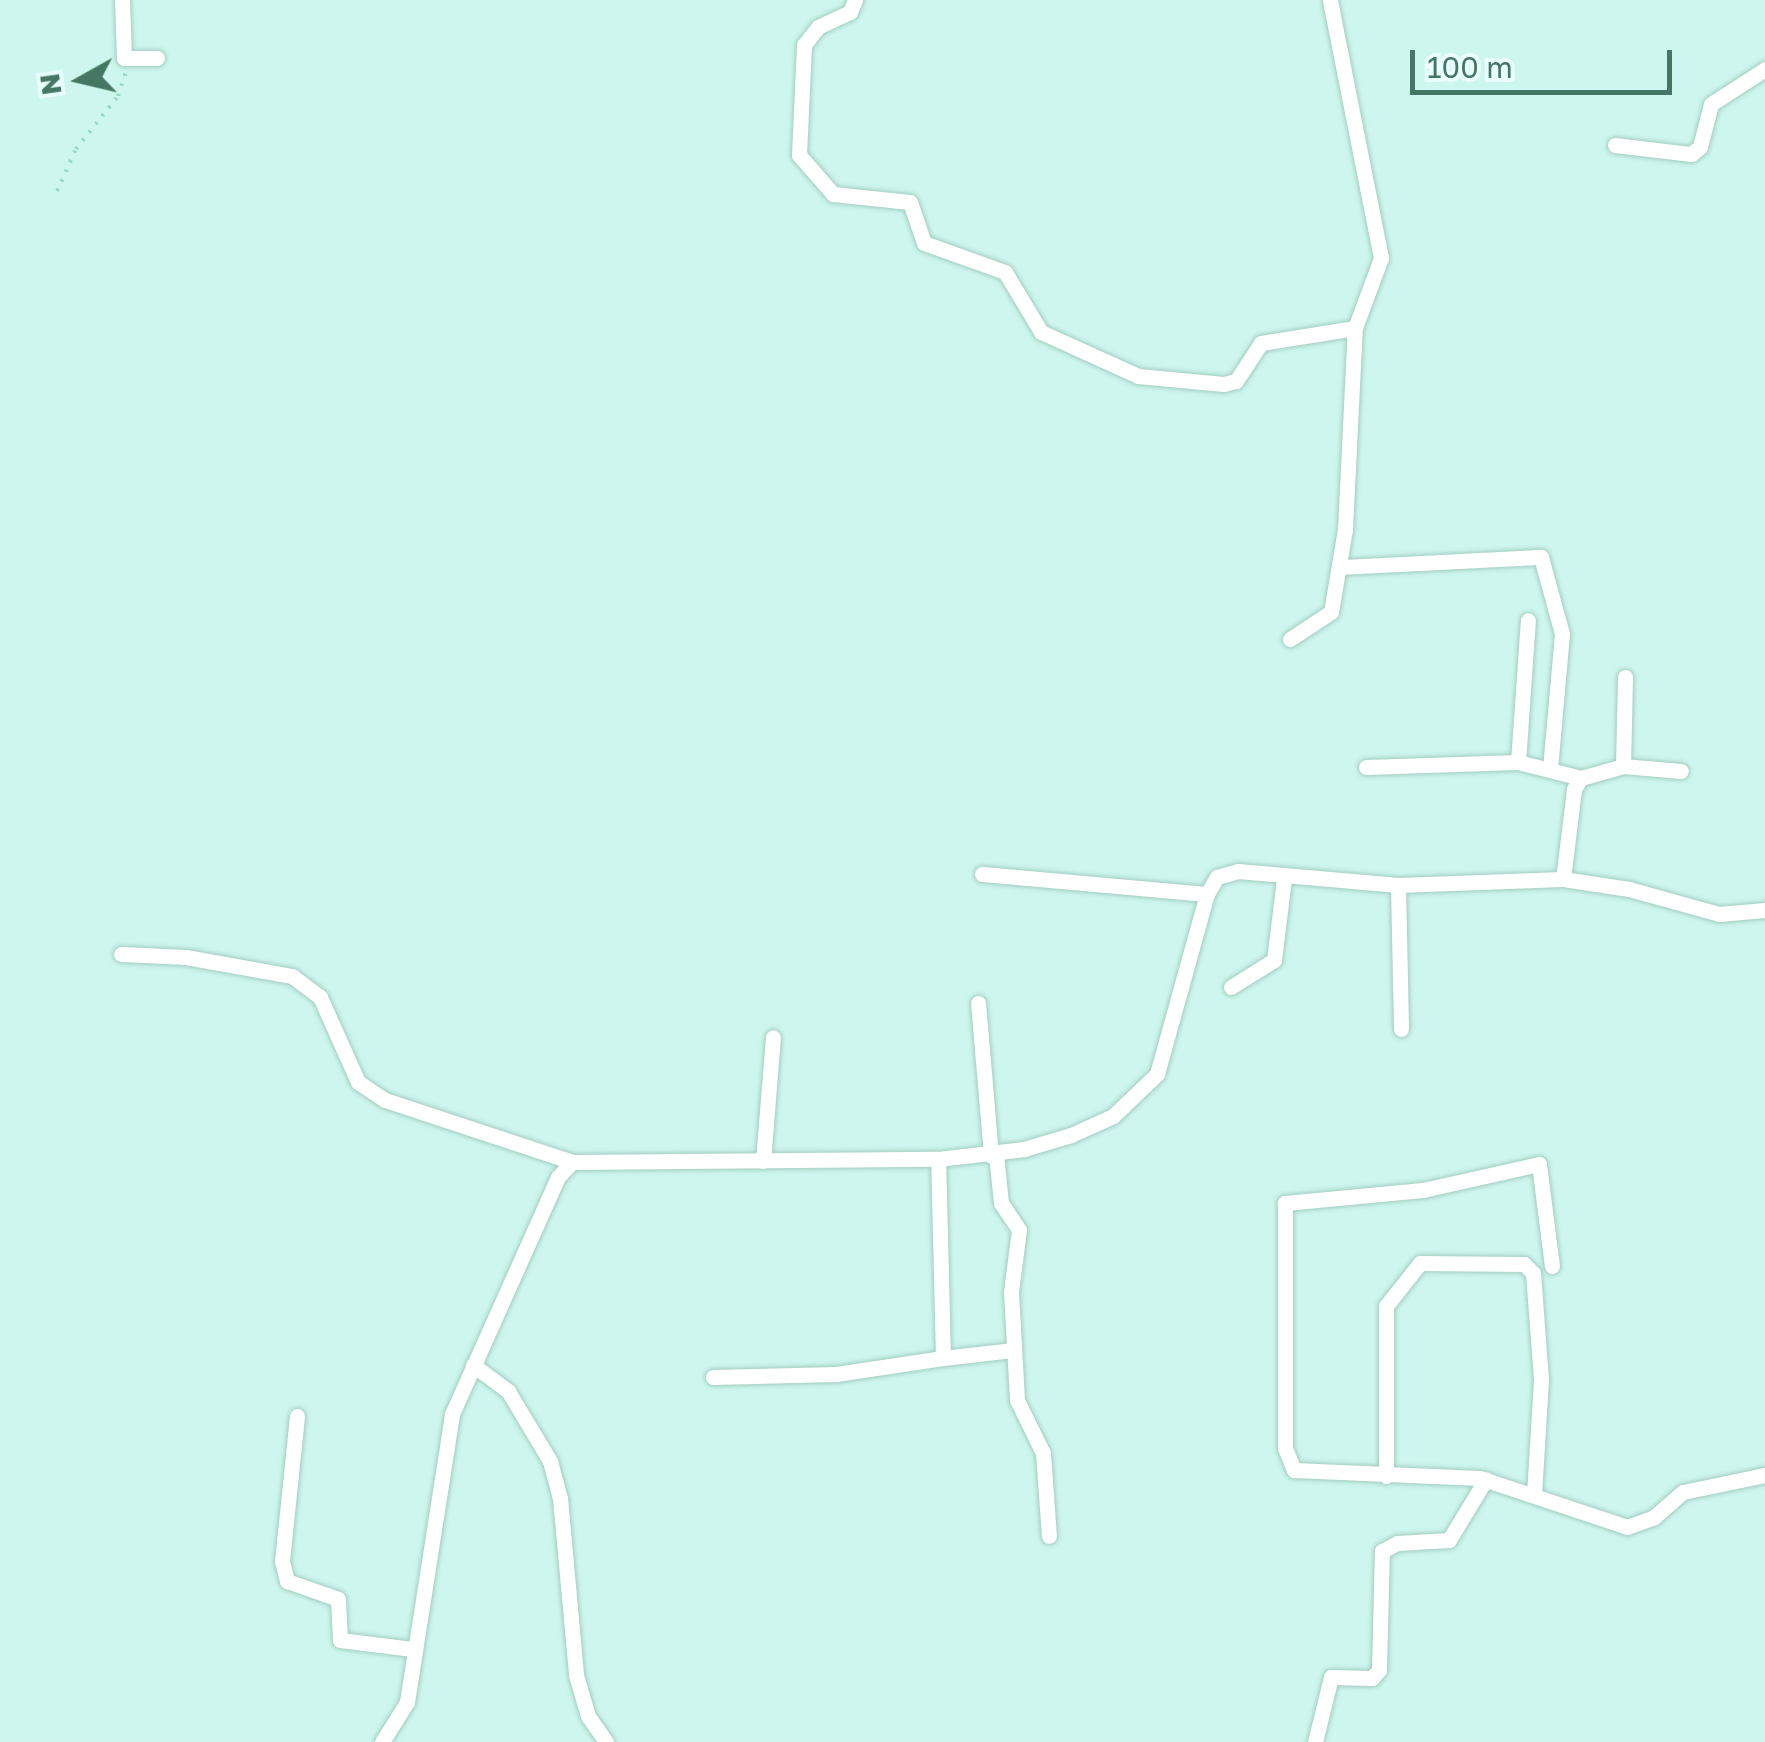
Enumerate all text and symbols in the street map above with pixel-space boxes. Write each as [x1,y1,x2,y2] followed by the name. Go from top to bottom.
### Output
[30,30,130,130] north arrow
[1415,30,1678,92] scale bar
[1427,49,1513,85] text: 100 m
[32,71,68,97] text: N

